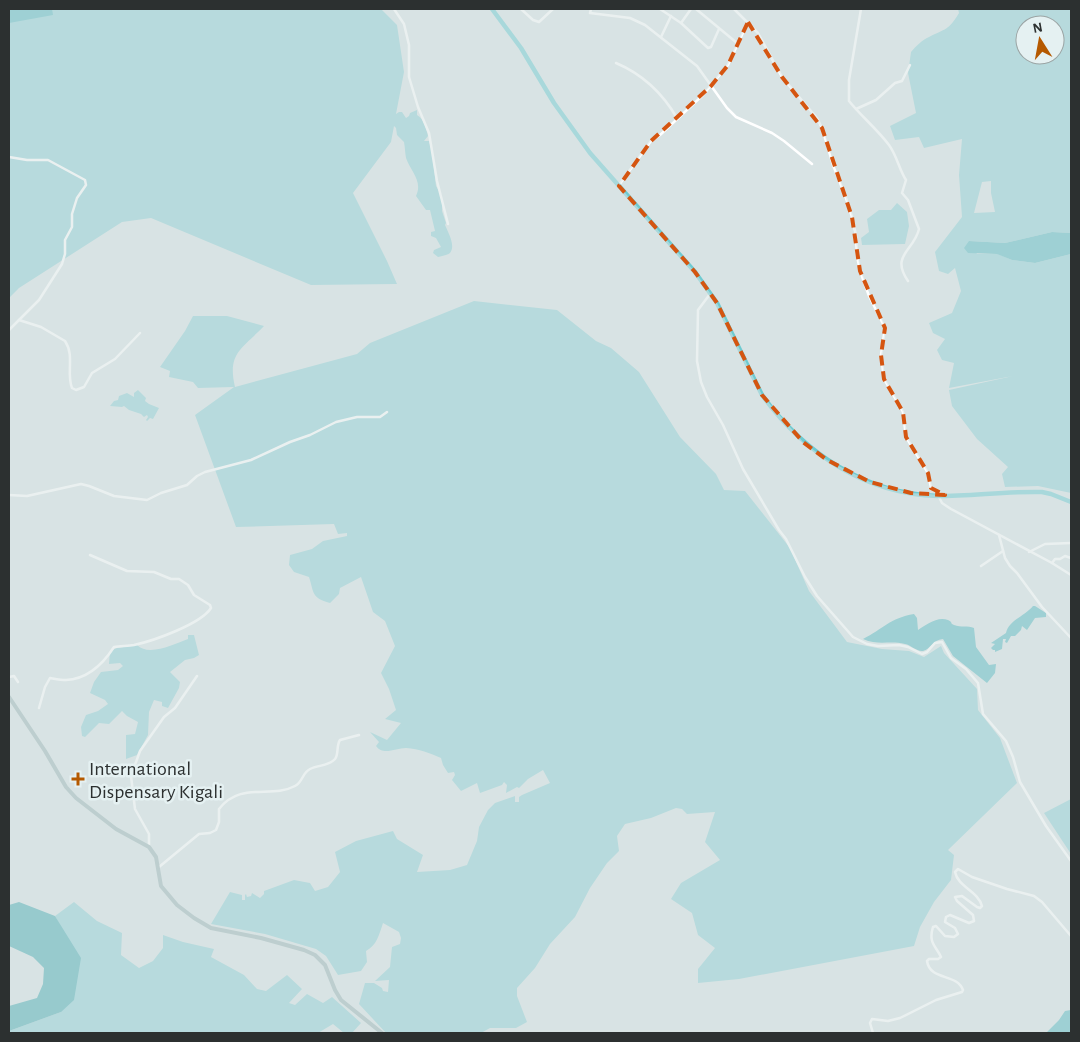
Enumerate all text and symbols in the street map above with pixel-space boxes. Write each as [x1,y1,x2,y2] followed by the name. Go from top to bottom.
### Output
[1015,15,1065,65] north arrow
[1032,20,1044,36] text: N
[89,759,223,802] place label: International Dispensary Kigali
[71,772,85,786] marker: International Dispensary Kigali

